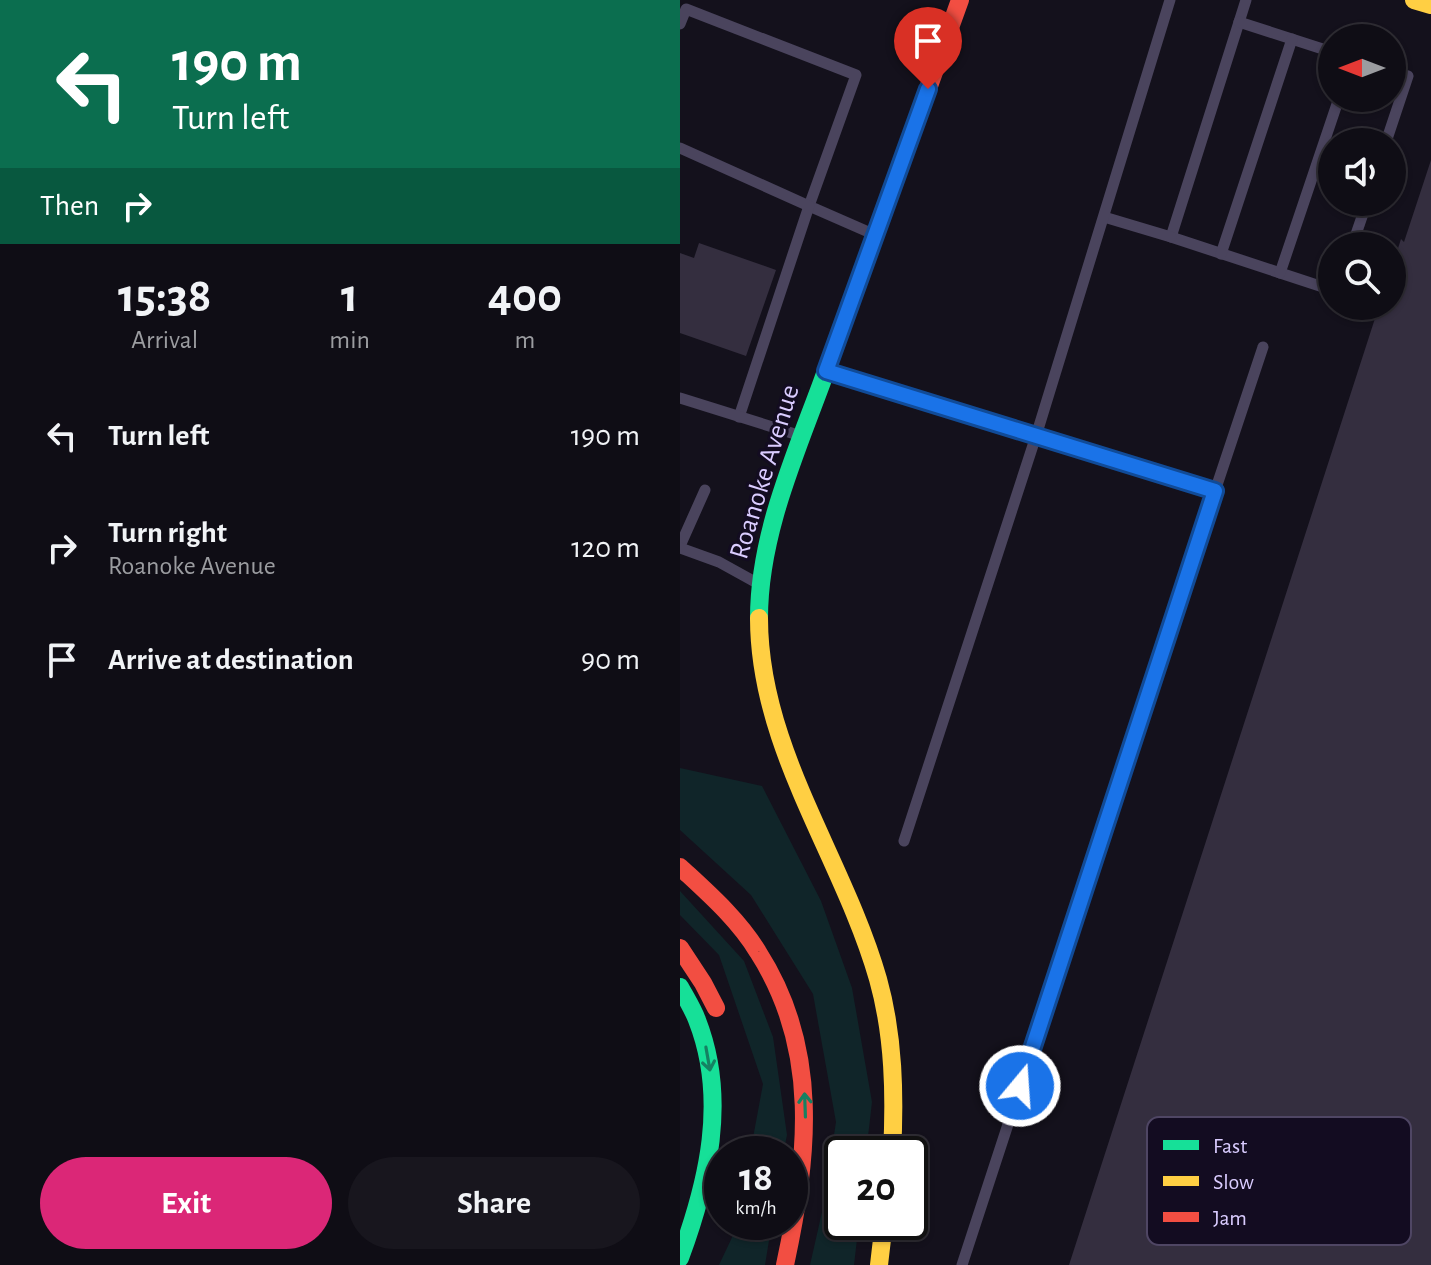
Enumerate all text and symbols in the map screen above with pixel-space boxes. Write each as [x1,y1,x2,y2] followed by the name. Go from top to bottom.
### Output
[894,7,962,89] pin
[906,19,950,63] icon: arrive
[1318,24,1406,112] north arrow
[1318,24,1406,320] map controls
[40,32,144,136] icon: left
[172,35,302,91] text: 190 m
[172,100,289,136] text: Turn left
[1318,128,1406,216] button: sound
[115,184,159,228] icon: right
[40,191,99,221] text: Then
[1318,232,1406,320] button: search
[118,273,211,321] text: 15:38
[341,273,358,321] text: 1
[488,273,562,321] text: 400
[131,327,198,353] text: Arrival
[329,327,370,353] text: min
[515,327,535,353] text: m
[725,382,805,562] street label: Roanoke Avenue
[40,414,84,458] icon: left
[108,421,209,451] text: Turn left
[571,421,640,451] text: 190 m
[108,518,227,548] text: Turn right
[40,526,84,570] icon: right
[571,533,640,563] text: 120 m
[108,553,276,579] text: Roanoke Avenue
[40,638,84,682] icon: arrive
[108,645,354,675] text: Arrive at destination
[581,645,640,675] text: 90 m
[978,1044,1062,1128] position arrow
[702,1046,717,1071] one-way arrow
[798,1092,813,1119] one-way arrow
[1147,1117,1411,1245] legend
[1213,1135,1247,1157] text: Fast
[824,1136,928,1240] speed limit sign: 20
[40,1157,332,1249] button: Exit
[348,1157,640,1249] button: Share
[739,1158,773,1198] text: 18
[1213,1171,1254,1193] text: Slow
[735,1198,777,1218] text: km/h
[1213,1207,1247,1229] text: Jam

